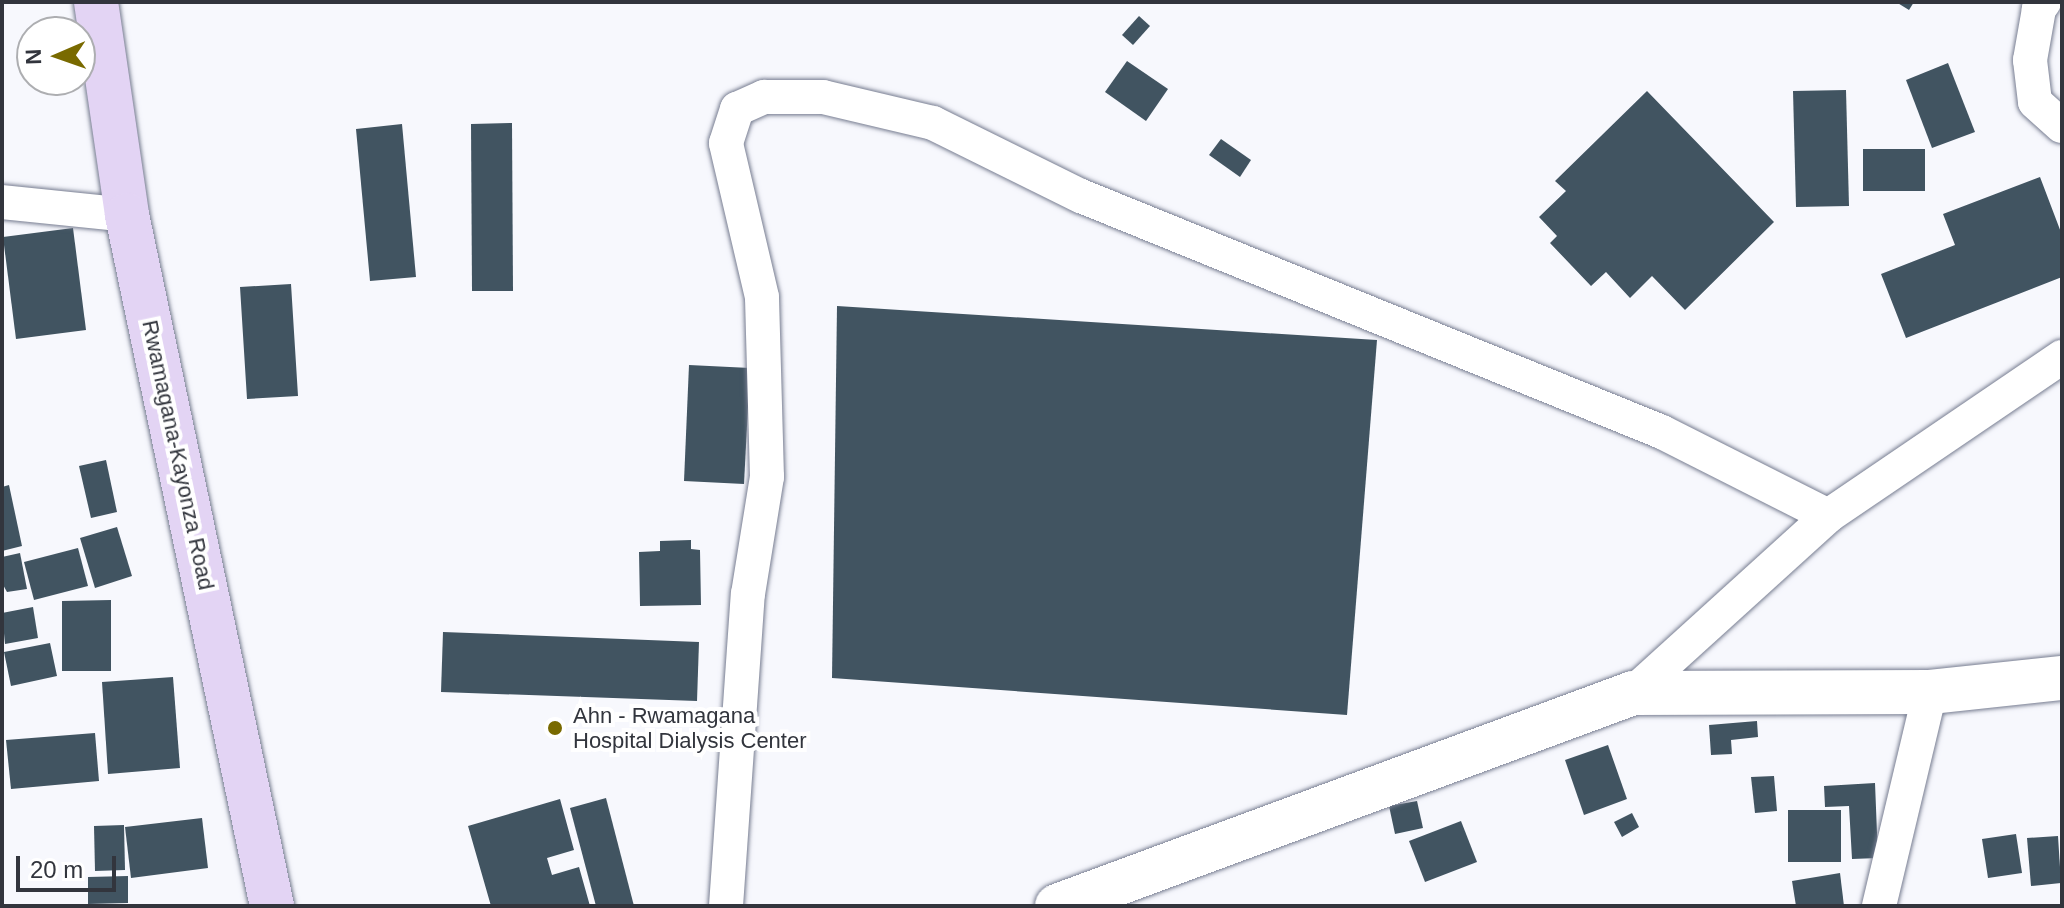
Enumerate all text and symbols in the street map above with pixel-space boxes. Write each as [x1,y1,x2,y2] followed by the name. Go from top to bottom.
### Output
[16,16,96,96] north arrow
[21,48,46,65] text: N
[136,318,220,592] street label: Rwamagana-Kayonza Road
[573,702,807,754] place label: Ahn - Rwamagana Hospital Dialysis Center
[544,717,566,739] marker: Ahn - Rwamagana Hospital Dialysis Center
[20,840,120,890] scale bar
[30,856,83,883] text: 20 m

